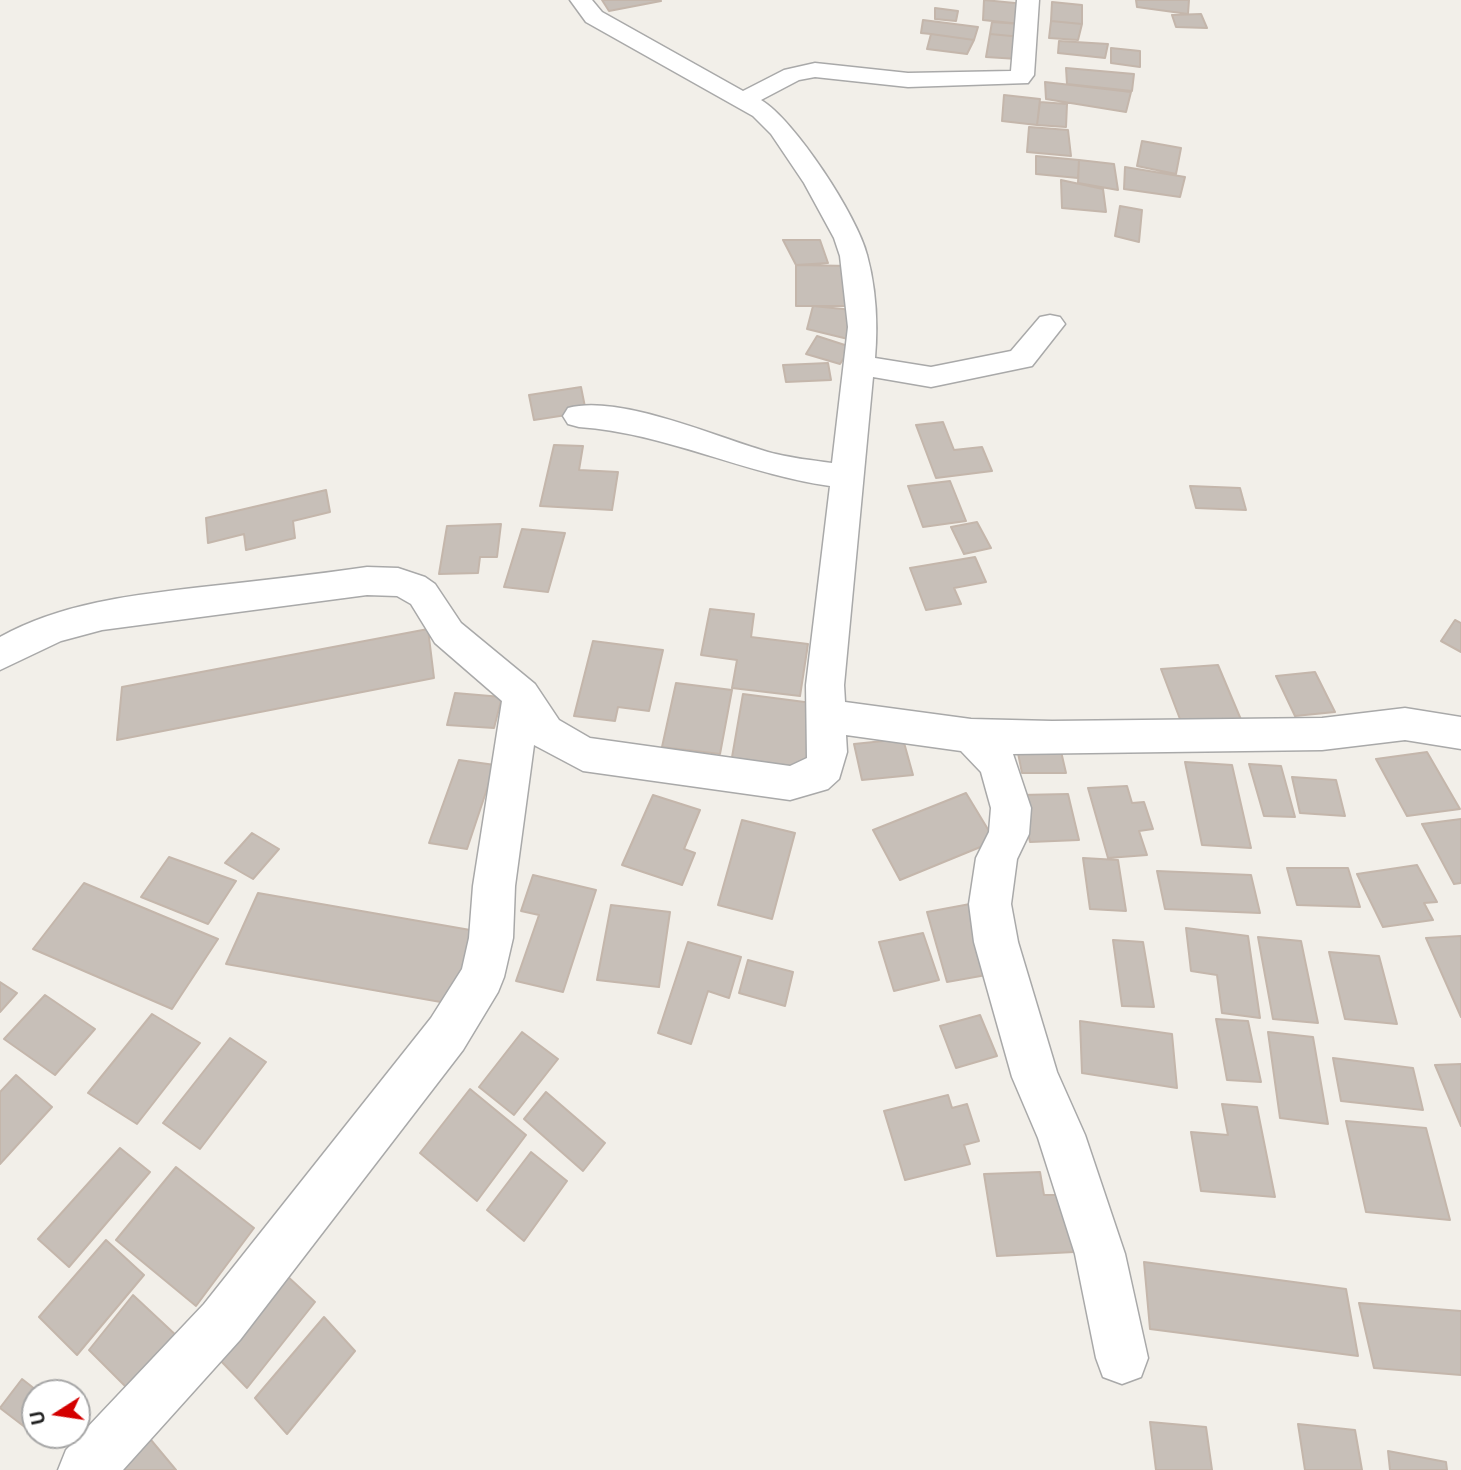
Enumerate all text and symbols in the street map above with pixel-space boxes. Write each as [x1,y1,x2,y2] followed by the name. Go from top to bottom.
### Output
[21,1379,91,1449] north arrow
[25,1409,50,1427] text: U

